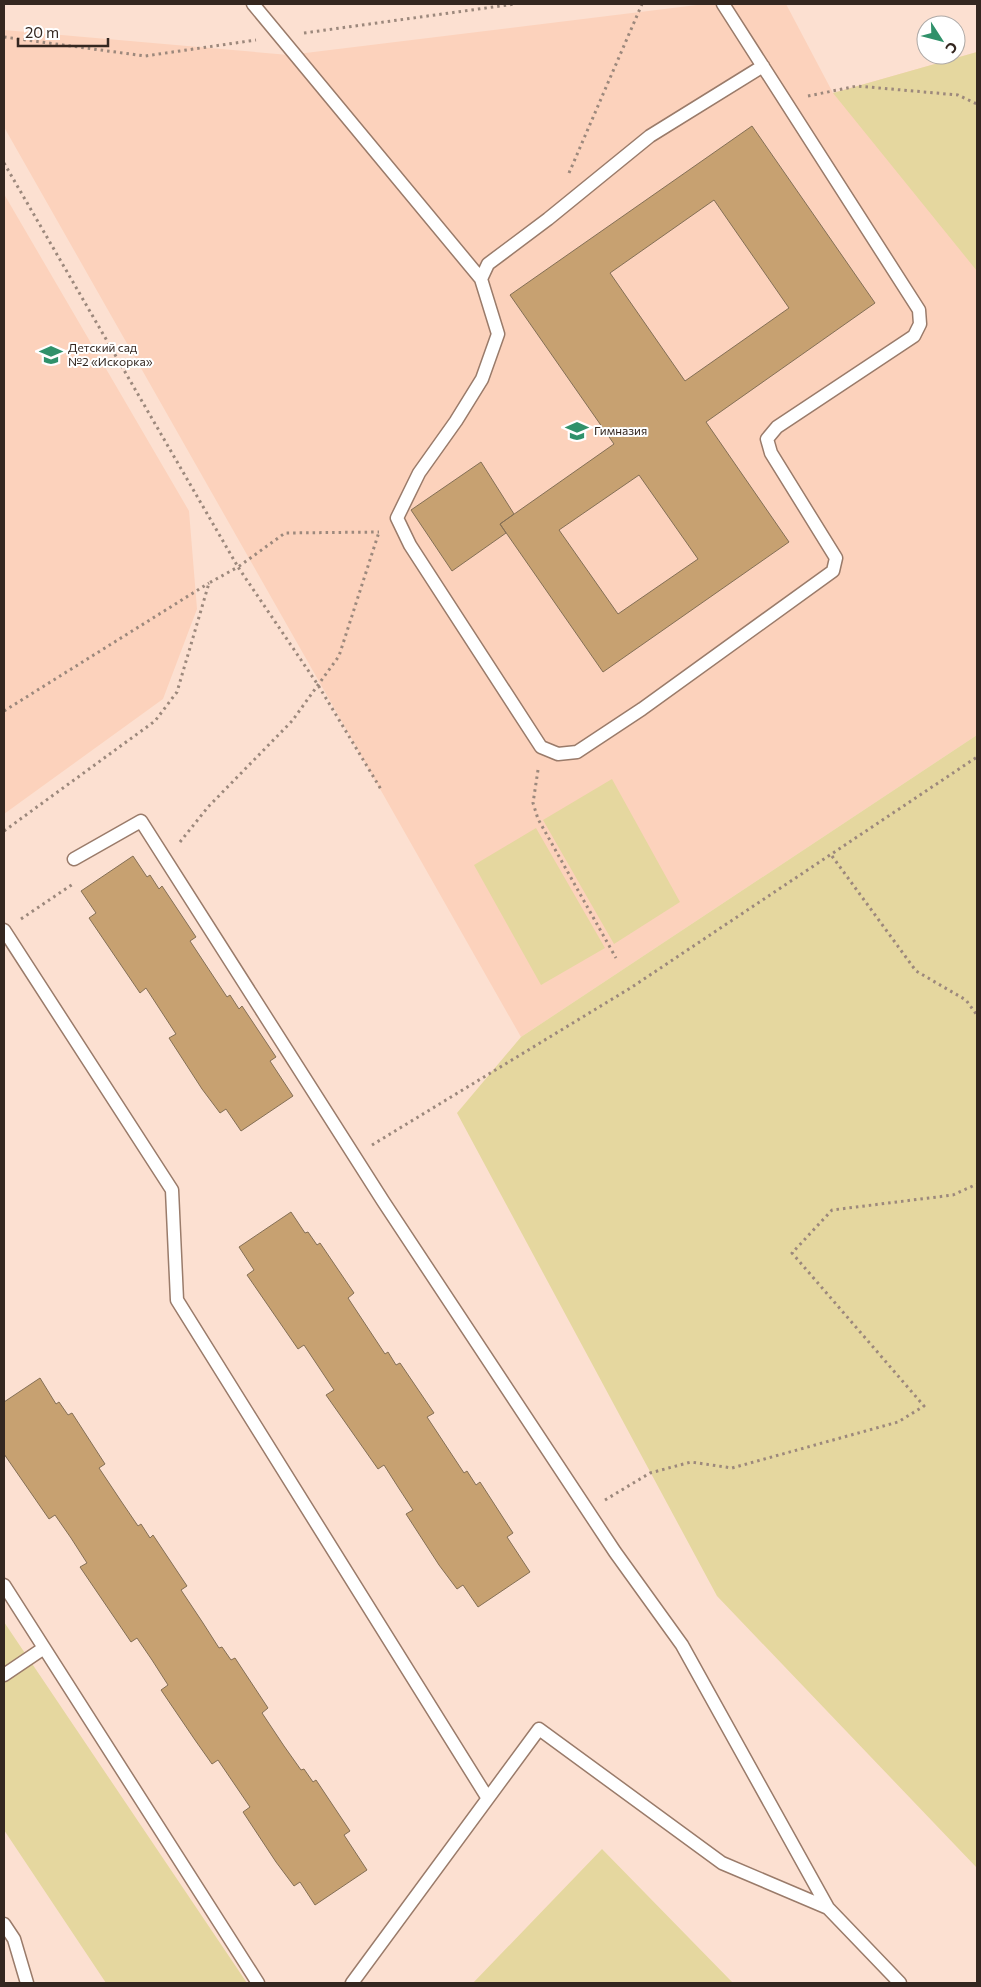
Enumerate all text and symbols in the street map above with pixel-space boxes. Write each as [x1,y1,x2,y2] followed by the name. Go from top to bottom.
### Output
[18,15,108,47] scale bar
[916,15,966,65] north arrow
[25,23,59,41] text: 20 m
[942,39,962,57] text: С
[68,340,153,368] place label: Детcкий сад №2 «Искорка»
[38,342,64,368] school or university icon: Детcкий сад №2 «Искорка»
[564,418,590,444] school or university icon: Гимназия
[594,423,647,437] place label: Гимназия

